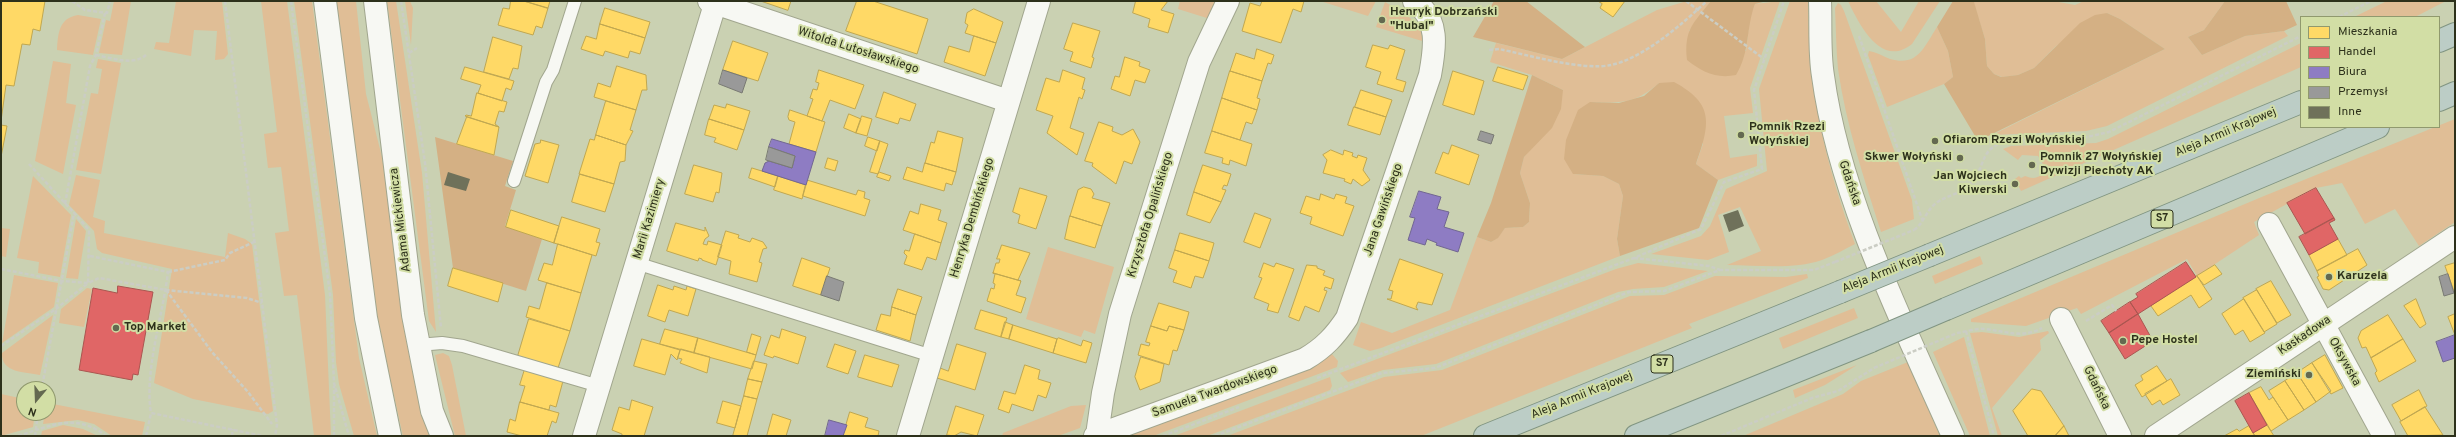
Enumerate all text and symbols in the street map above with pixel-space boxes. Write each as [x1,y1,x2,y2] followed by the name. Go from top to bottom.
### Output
[1390,6,1497,34] place label: Henryk Dobrzański "Hubal"
[1377,15,1387,25] marker: Henryk Dobrzański "Hubal"
[2300,16,2440,128] legend
[2338,24,2397,40] text: Mieszkania
[796,25,920,77] street label: Witolda Lutosławskiego
[2338,44,2376,60] text: Handel
[2338,64,2367,80] text: Biura
[2338,84,2388,100] text: Przemysł
[2338,104,2362,120] text: Inne
[2173,105,2279,161] street label: Aleja Armii Krajowej
[1749,121,1825,149] place label: Pomnik Rzezi Wołyńskiej
[1736,130,1746,140] marker: Pomnik Rzezi Wołyńskiej
[1943,134,2085,148] place label: Ofiarom Rzezi Wołyńskiej
[1930,136,1940,146] marker: Ofiarom Rzezi Wołyńskiej
[1125,151,1177,279] street label: Krzysztofa Opalińskiego
[1865,151,1952,165] place label: Skwer Wołyński
[2040,151,2162,179] place label: Pomnik 27 Wołyńskiej Dywizji Piechoty AK
[1955,153,1965,163] marker: Skwer Wołyński
[948,156,998,280] street label: Henryka Dembińskiego
[1835,159,1863,207] street label: Gdańska
[2027,160,2037,170] marker: Pomnik 27 Wołyńskiej Dywizji Piechoty AK
[1361,162,1407,258] street label: Jana Gawińskiego
[387,167,415,273] street label: Adama Mickiewicza
[1933,170,2007,198] place label: Jan Wojciech Kiwerski
[631,177,669,261] street label: Marii Kazimiery
[2010,179,2020,189] marker: Jan Wojciech Kiwerski
[2151,210,2173,228] road number: S7
[1840,243,1946,297] street label: Aleja Armii Krajowej
[2337,270,2387,284] place label: Karuzela
[2324,272,2334,282] marker: Karuzela
[2276,313,2334,359] street label: Kaskadowa
[124,321,186,335] place label: Top Market
[111,323,121,333] marker: Top Market
[2131,334,2198,348] place label: Pepe Hostel
[2325,335,2363,389] street label: Oksywska
[2118,336,2128,346] marker: Pepe Hostel
[1651,355,1673,373] road number: S7
[1151,363,1279,421] street label: Samuela Twardowskiego
[2079,364,2113,412] street label: Gdańska
[2246,368,2301,382] place label: Ziemiński
[1529,369,1635,423] street label: Aleja Armii Krajowej
[2304,370,2314,380] marker: Ziemiński
[16,381,56,421] north arrow
[26,403,38,419] text: N

